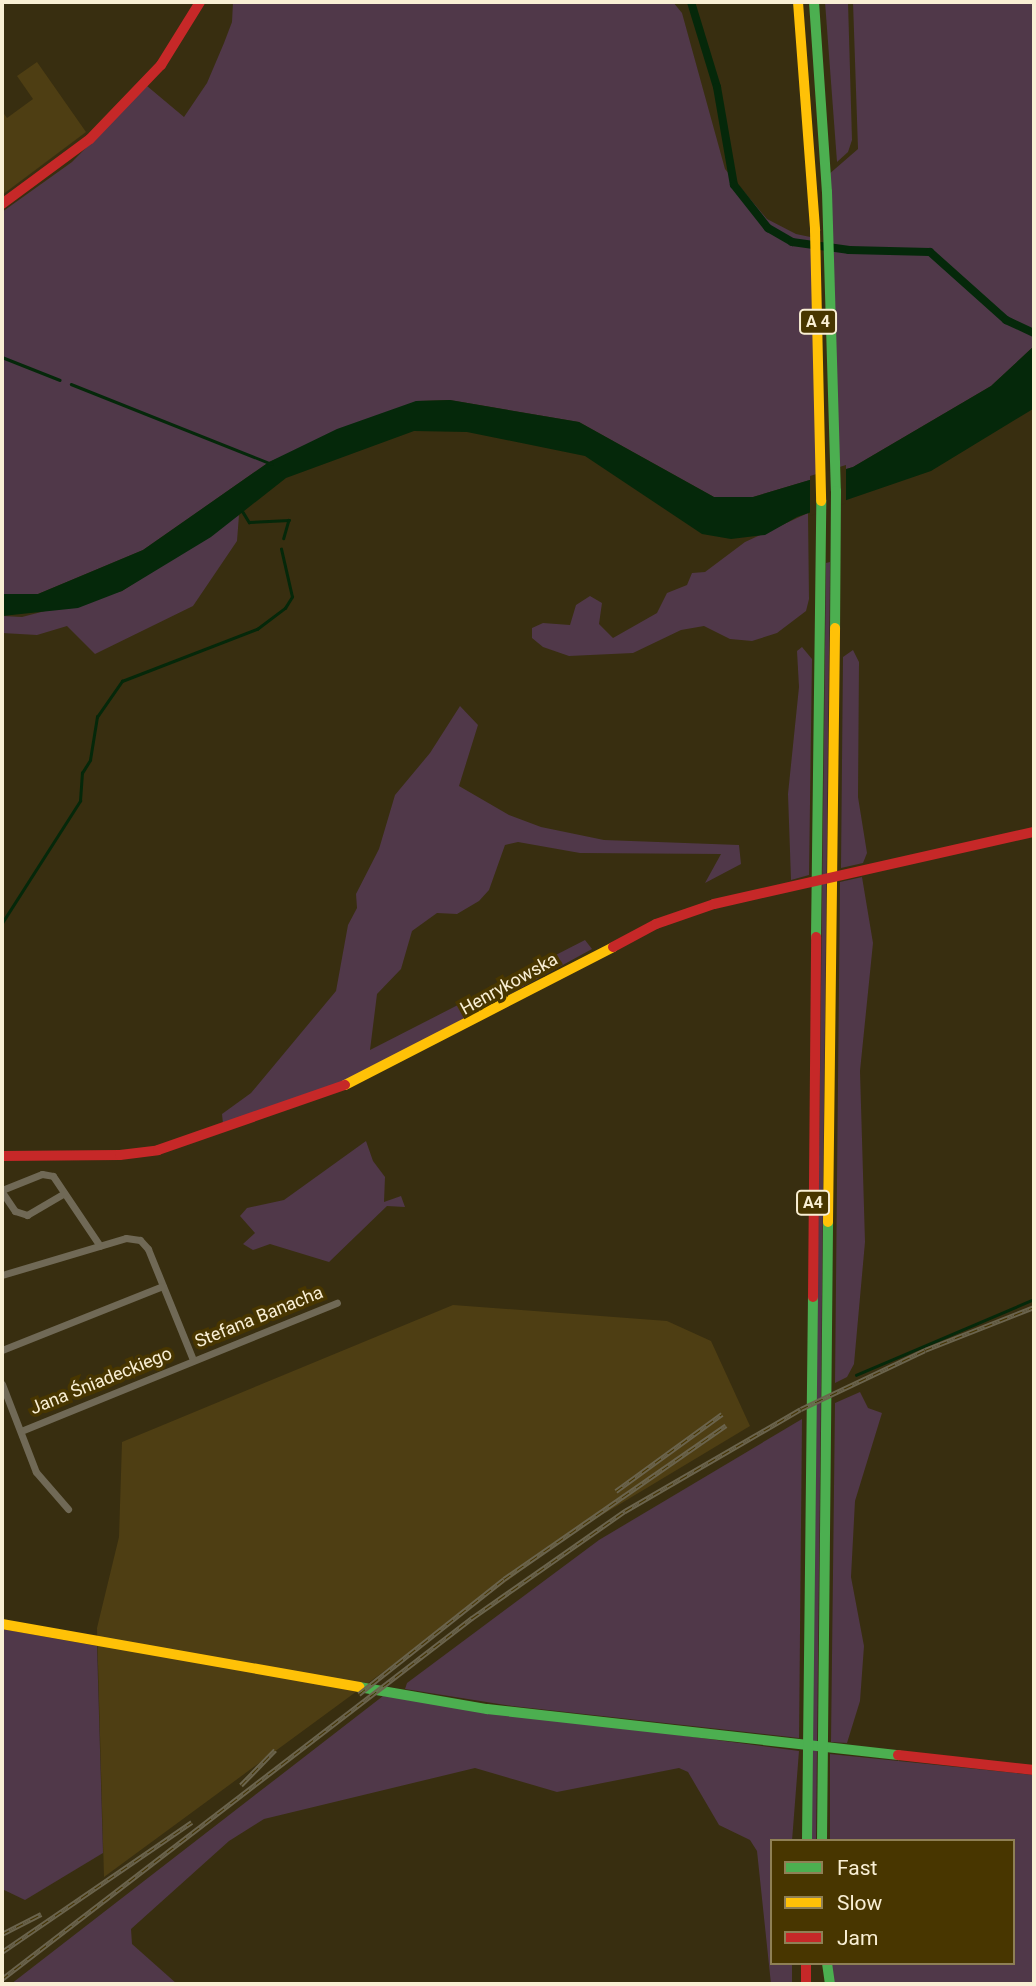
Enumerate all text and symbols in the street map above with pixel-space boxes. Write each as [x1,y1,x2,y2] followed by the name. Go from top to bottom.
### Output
[799,310,837,334] road number: A 4
[456,948,562,1020] street label: Henrykowska
[796,1190,830,1216] road number: A4
[192,1281,326,1353] street label: Stefana Banacha
[27,1343,175,1419] street label: Jana Śniadeckiego
[770,1839,1015,1965] legend
[837,1856,877,1880] text: Fast
[837,1891,882,1915] text: Slow
[837,1926,878,1950] text: Jam

